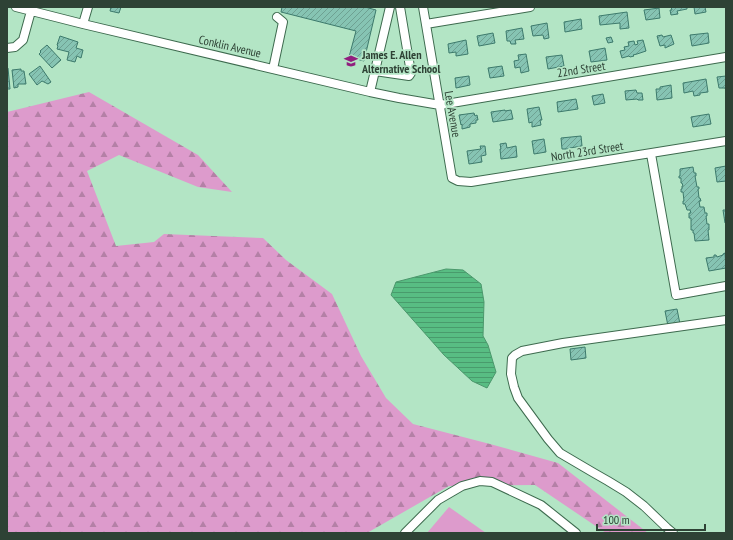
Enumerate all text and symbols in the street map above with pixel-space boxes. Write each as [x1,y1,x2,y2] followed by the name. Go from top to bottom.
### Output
[197,32,263,60] street label: Conklin Avenue
[361,47,440,76] place label: James E. Allen Alternative School
[343,53,359,69] school or university icon: James E. Allen Alternative School
[556,58,607,80] street label: 22nd Street
[442,90,464,138] street label: Lee Avenue
[550,138,625,164] street label: North 23rd Street
[597,506,705,532] scale bar
[603,512,630,527] text: 100 m

